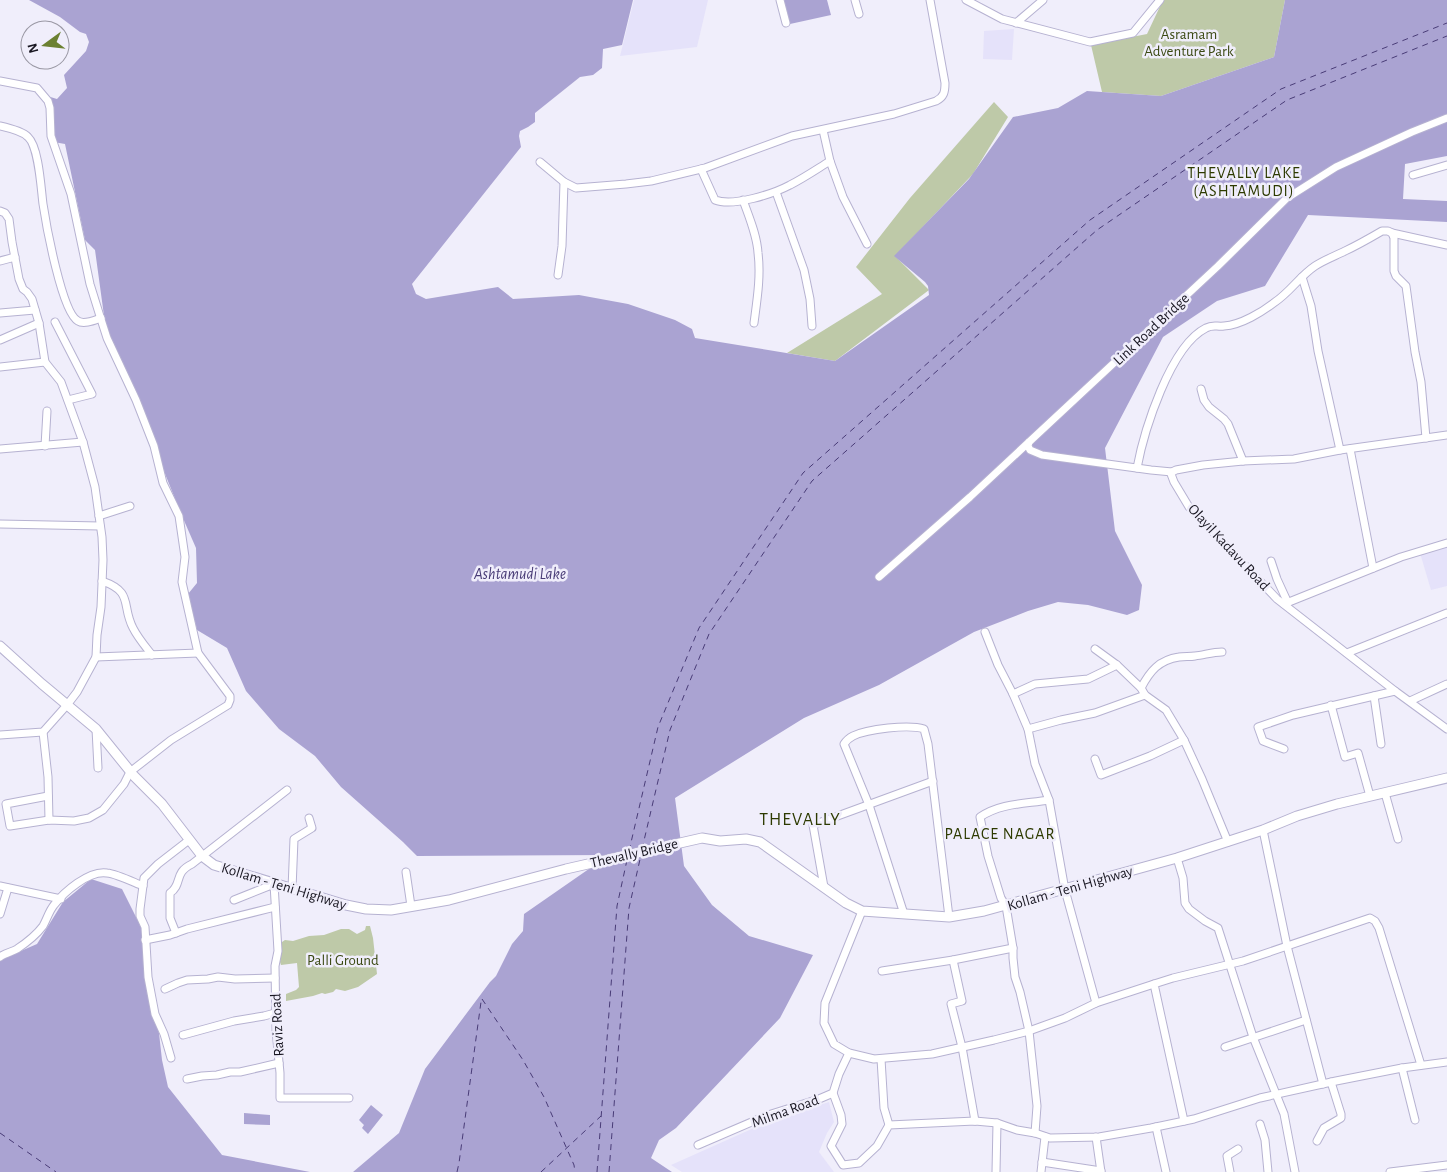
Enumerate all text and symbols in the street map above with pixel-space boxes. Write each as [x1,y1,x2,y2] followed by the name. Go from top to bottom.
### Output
[20,20,70,70] north arrow
[1144,27,1234,59] park label: Asramam Adventure Park
[25,42,41,55] text: N
[1187,165,1301,199] district label: THEVALLY LAKE (ASHTAMUDI)
[1111,291,1192,368] street label: Link Road Bridge
[1185,501,1272,594] street label: Olayil Kadavu Road
[473,566,566,582] water label: Ashtamudi Lake
[759,811,841,829] district label: THEVALLY
[945,826,1055,842] district label: PALACE NAGAR
[589,836,680,871] street label: Thevally Bridge
[220,860,349,913] street label: Kollam - Teni Highway
[1006,863,1135,914] street label: Kollam - Teni Highway
[307,953,379,968] park label: Palli Ground
[268,993,287,1057] street label: Raviz Road
[750,1092,821,1131] street label: Milma Road

